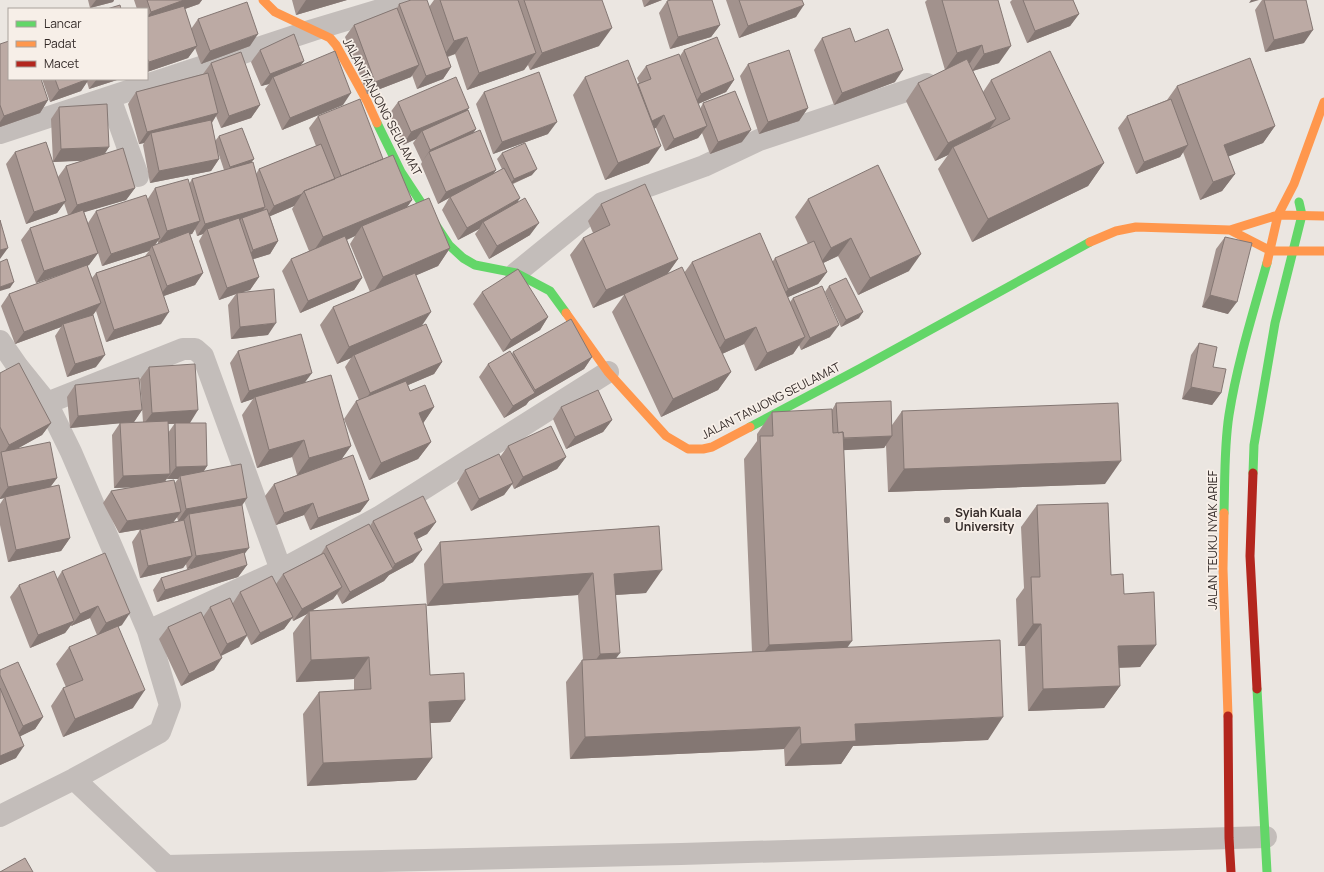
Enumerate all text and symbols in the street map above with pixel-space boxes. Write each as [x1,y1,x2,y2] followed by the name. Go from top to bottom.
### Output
[8,8,148,80] legend
[44,15,82,32] text: Lancar
[44,35,76,52] text: Padat
[339,35,426,179] street label: JALAN TANJONG SEULAMAT
[44,55,79,72] text: Macet
[698,358,844,443] street label: JALAN TANJONG SEULAMAT
[1204,470,1221,610] street label: JALAN TEUKU NYAK ARIEF
[955,504,1022,535] place label: Syiah Kuala University
[942,515,952,525] marker: Syiah Kuala University

